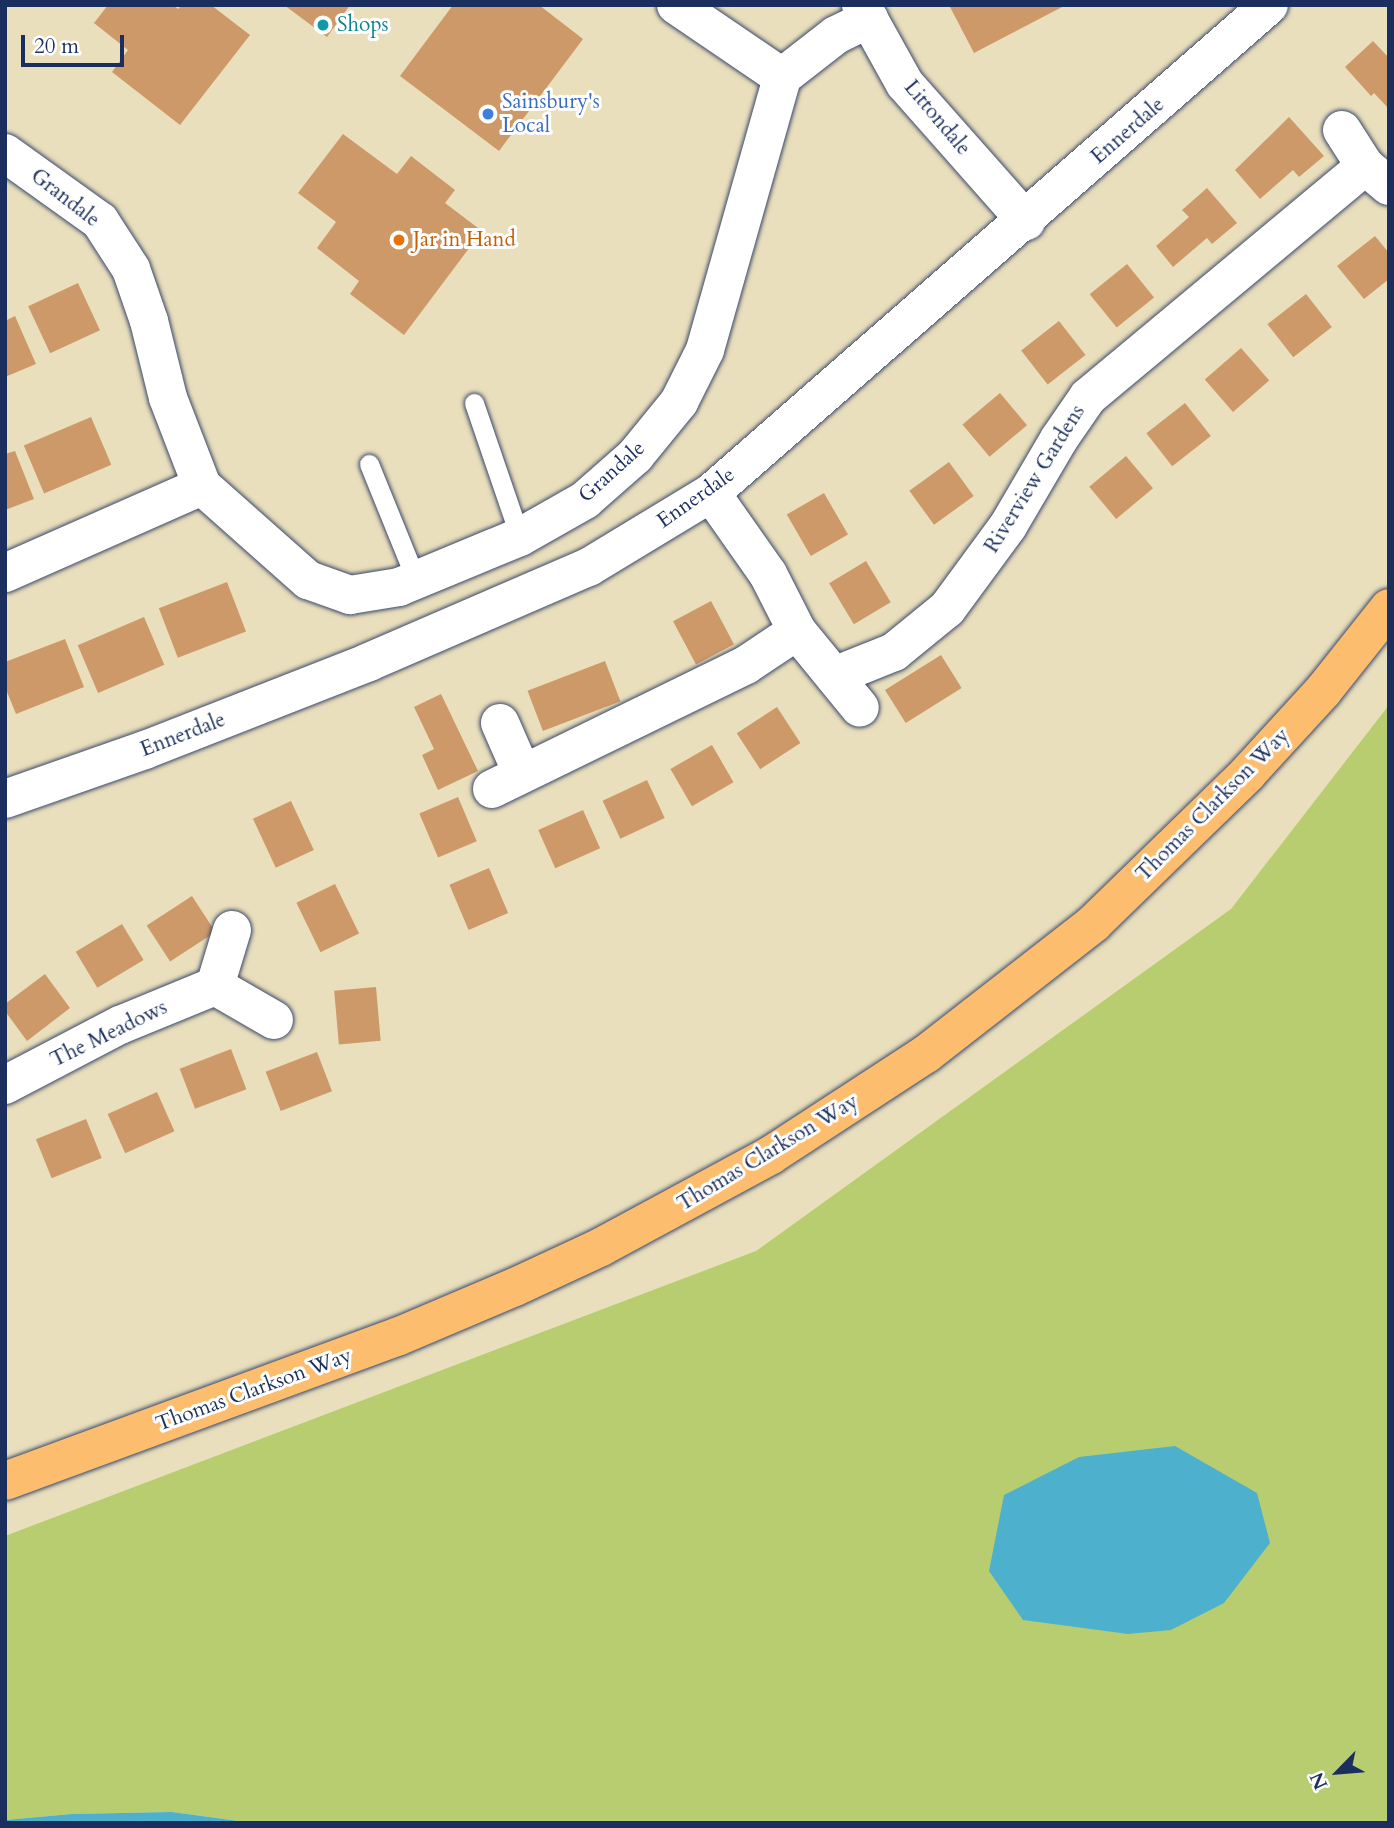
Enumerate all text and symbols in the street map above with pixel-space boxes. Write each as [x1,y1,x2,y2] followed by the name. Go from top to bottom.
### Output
[337,12,389,38] place label: Shops
[315,17,331,33] marker: Shops
[24,21,128,65] scale bar
[34,32,79,61] text: 20 m
[898,75,976,161] street label: Littondale
[502,89,600,139] place label: Sainsbury's Local
[1086,92,1170,170] street label: Ennerdale
[480,106,496,122] marker: Sainsbury's Local
[26,163,104,233] street label: Grandale
[413,227,516,253] place label: Jar in Hand
[391,232,407,248] marker: Jar in Hand
[979,400,1091,558] street label: Riverview Gardens
[574,436,650,508] street label: Grandale
[652,462,740,534] street label: Ennerdale
[137,707,229,763] street label: Ennerdale
[1131,723,1295,887] street label: Thomas Clarkson Way
[46,995,172,1073] street label: The Meadows
[673,1089,863,1217] street label: Thomas Clarkson Way
[153,1343,355,1437] street label: Thomas Clarkson Way
[1303,1737,1373,1807] north arrow
[1304,1768,1334,1794] text: N

